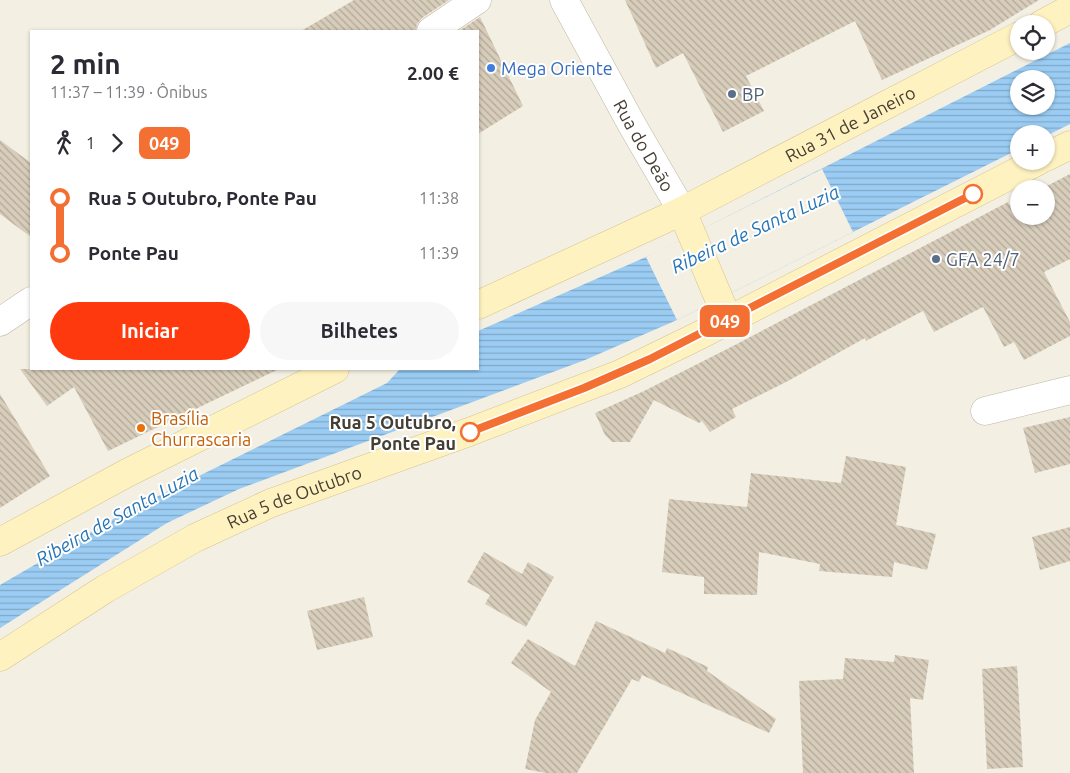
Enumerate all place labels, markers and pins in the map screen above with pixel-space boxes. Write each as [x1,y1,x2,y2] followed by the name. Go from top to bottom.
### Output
[501,58,613,78] place label: Mega Oriente
[485,62,497,74] marker: Mega Oriente
[742,84,764,104] place label: BP
[726,88,738,100] marker: BP
[963,184,983,204] unlabelled marker
[946,249,1020,269] place label: GFA 24/7
[930,253,942,265] marker: GFA 24/7
[151,408,251,449] place label: Brasília Churrascaria
[329,412,456,453] place label: Rua 5 Outubro, Ponte Pau
[135,422,147,434] marker: Brasília Churrascaria
[460,422,480,442] marker: Rua 5 Outubro, Ponte Pau

